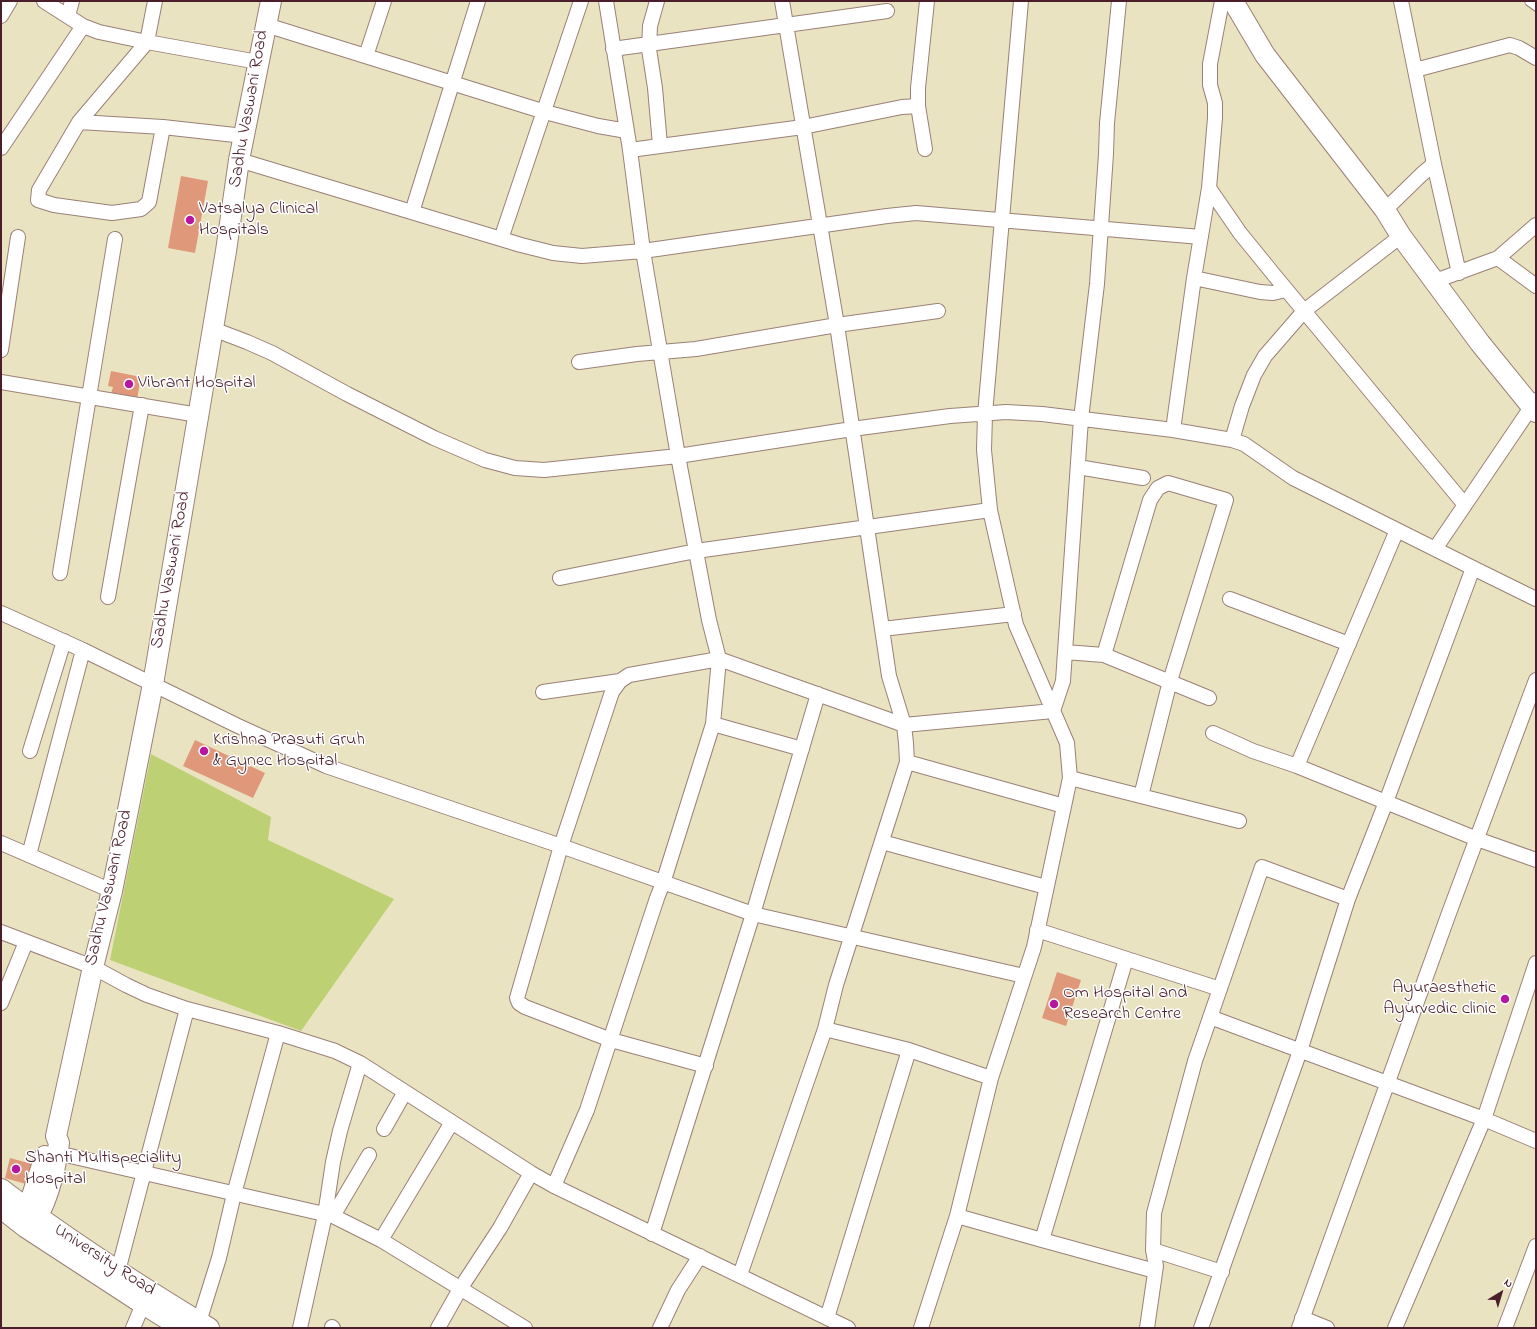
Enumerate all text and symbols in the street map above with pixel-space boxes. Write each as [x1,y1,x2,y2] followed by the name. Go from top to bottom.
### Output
[226,29,274,189] street label: Sadhu Vaswani Road
[199,199,318,242] place label: Vatsalya Clinical Hospitals
[184,214,196,226] marker: Vatsalya Clinical Hospitals
[138,373,256,395] place label: Vibrant Hospital
[123,378,135,390] marker: Vibrant Hospital
[148,490,196,650] street label: Sadhu Vaswani Road
[213,730,365,772] place label: Krishna Prasuti Gruh & Gynec Hospital
[198,745,210,757] marker: Krishna Prasuti Gruh & Gynec Hospital
[82,808,138,968] street label: Sadhu Vaswani Road
[1383,978,1496,1020] place label: Ayuraesthetic Ayurvedic clinic
[1063,983,1187,1026] place label: Om Hospital and Research Centre
[1499,993,1511,1005] marker: Ayuraesthetic Ayurvedic clinic
[1048,998,1060,1010] marker: Om Hospital and Research Centre
[25,1148,181,1190] place label: Shanti Multispeciality Hospital
[10,1163,22,1175] marker: Shanti Multispeciality Hospital
[49,1220,159,1302] street label: University Road
[1481,1273,1521,1313] north arrow
[1501,1275,1516,1292] text: N

